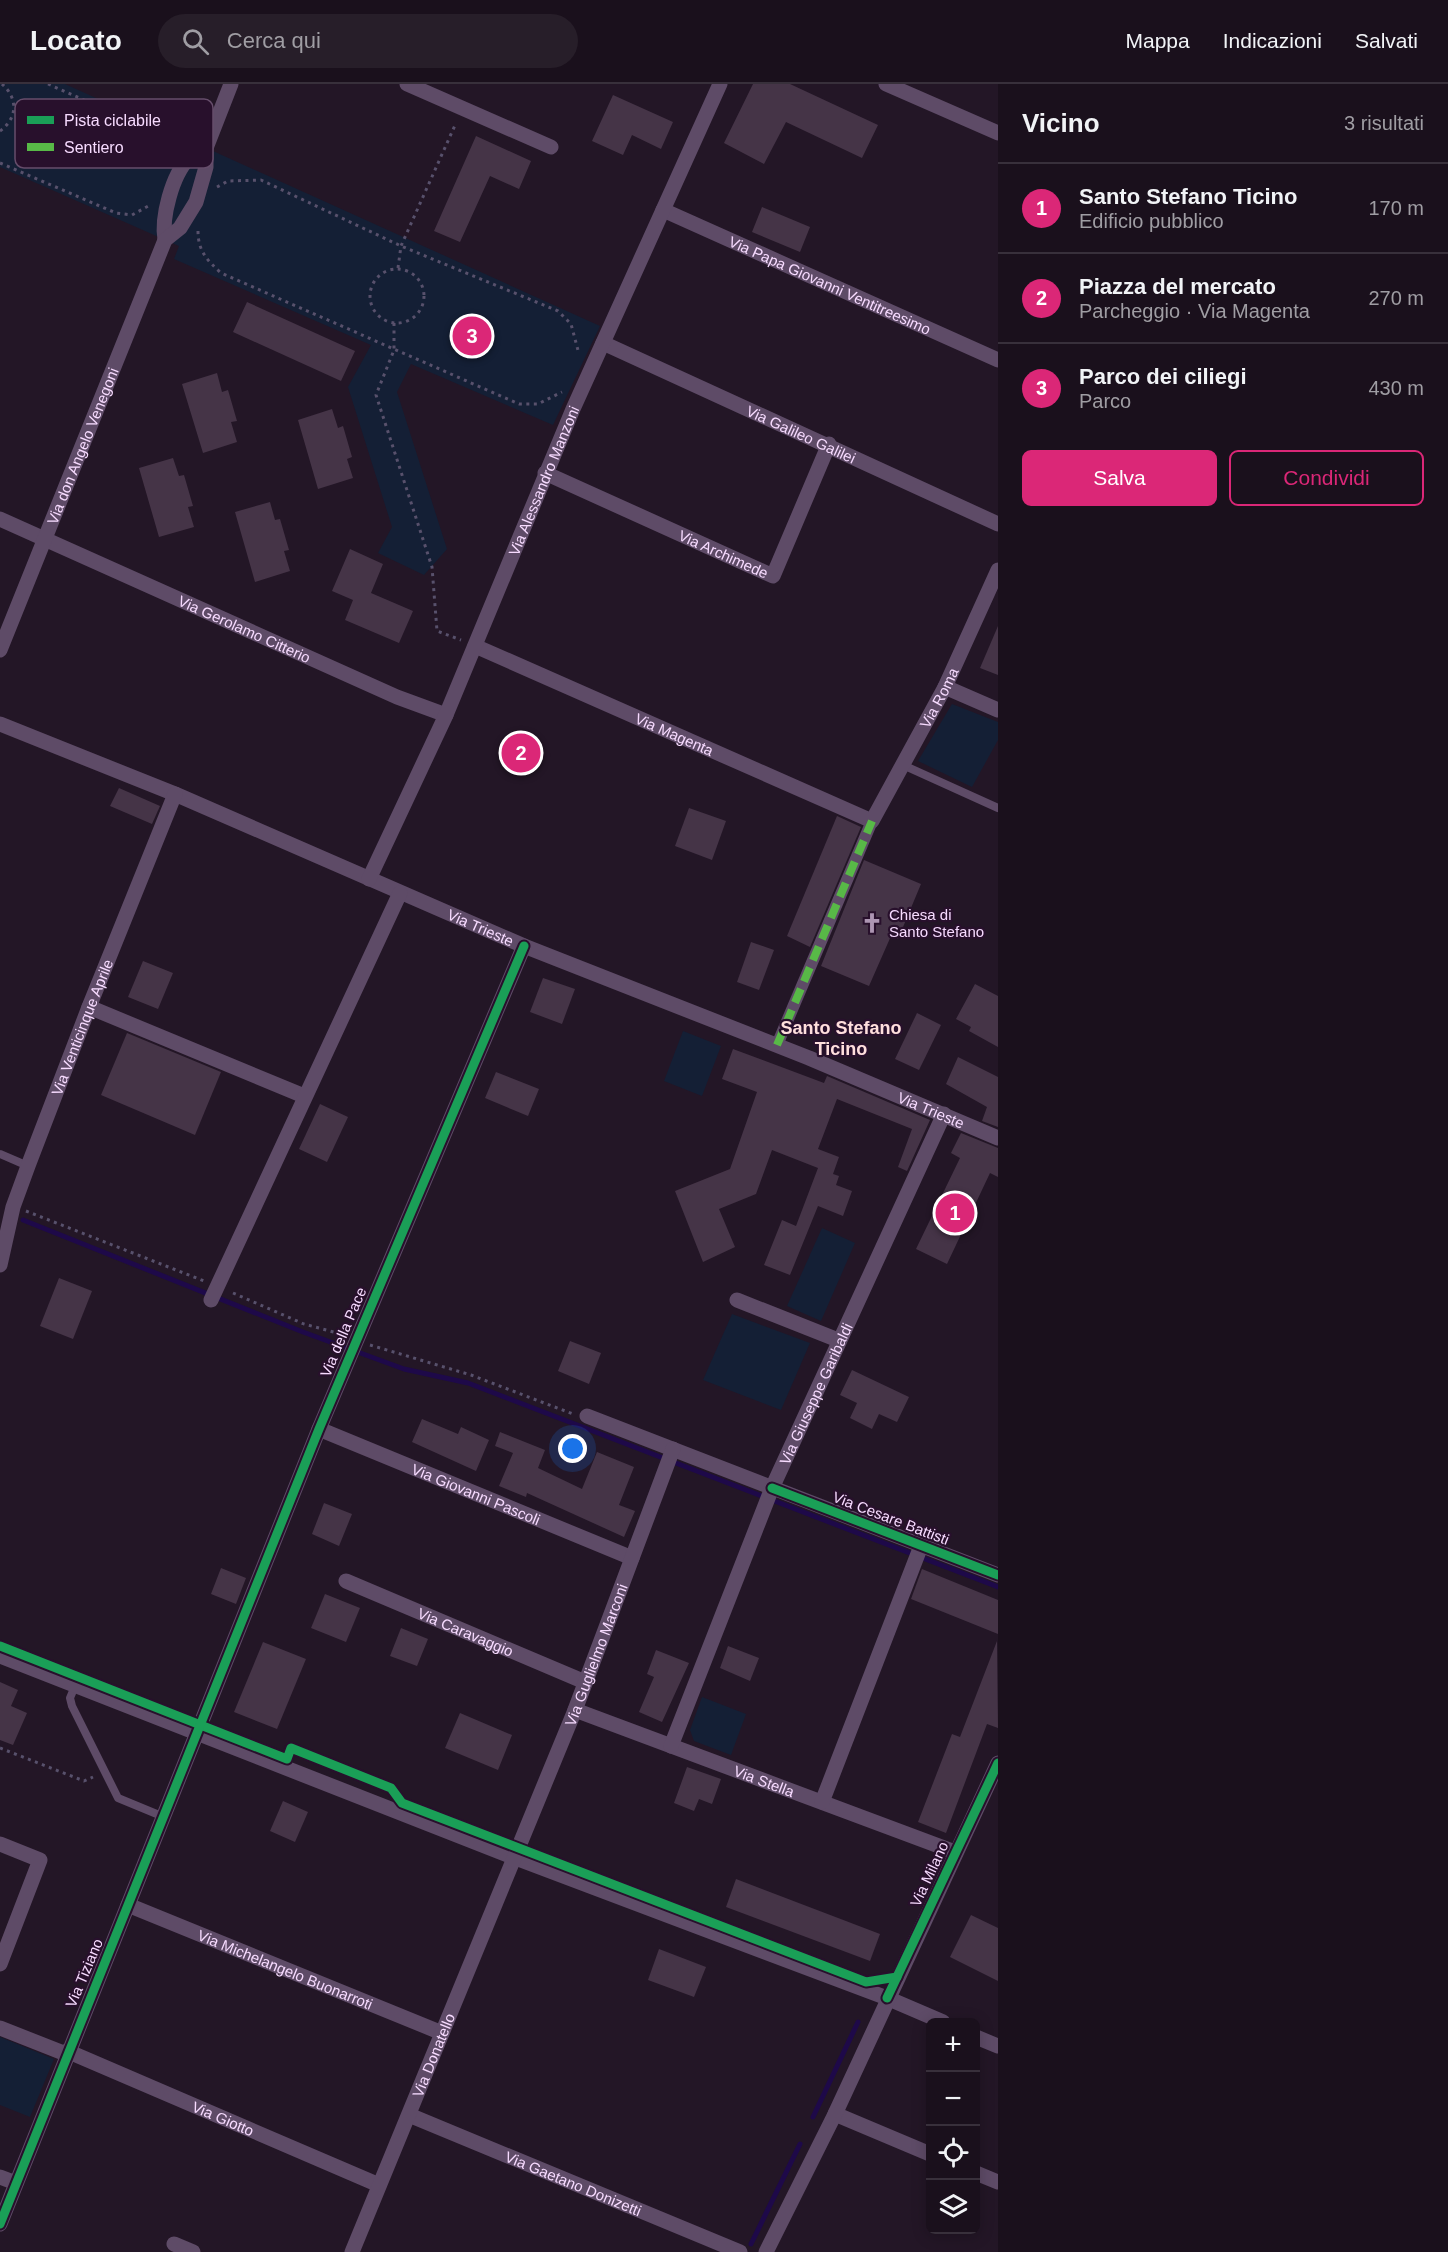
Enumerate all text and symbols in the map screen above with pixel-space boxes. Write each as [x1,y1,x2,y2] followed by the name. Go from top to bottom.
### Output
[158,14,578,68] search box
[30,25,122,56] text: Locato
[179,25,212,58] icon: search
[227,28,321,53] text: Cerca qui
[1126,29,1190,52] text: Mappa
[1223,29,1322,52] text: Indicazioni
[1355,29,1418,52] text: Salvati
[15,99,213,168] legend
[1022,108,1100,138] text: Vicino
[64,112,161,129] text: Pista ciclabile
[1344,112,1424,134] text: 3 risultati
[64,139,124,156] text: Sentiero
[1079,184,1297,209] text: Santo Stefano Ticino
[1036,197,1047,219] text: 1
[1368,197,1424,219] text: 170 m
[1079,210,1224,232] text: Edificio pubblico
[727,232,934,337] street label: Via Papa Giovanni Ventitreesimo
[1079,274,1276,299] text: Piazza del mercato
[1036,287,1047,309] text: 2
[1368,287,1424,309] text: 270 m
[1079,300,1310,322] text: Parcheggio · Via Magenta
[452,314,492,358] pin: 3
[1079,364,1247,389] text: Parco dei ciliegi
[43,365,121,527] street label: Via don Angelo Venegoni
[1036,377,1047,399] text: 3
[1368,377,1424,399] text: 430 m
[1079,390,1131,412] text: Parco
[744,401,858,466] street label: Via Galileo Galilei
[505,403,582,558] street label: Via Alessandro Manzoni
[1022,450,1217,506] button: Salva
[1229,450,1424,506] button: Condividi
[676,526,771,581] street label: Via Archimede
[176,592,313,666] street label: Via Gerolamo Citterio
[916,664,961,731] street label: Via Roma
[633,709,717,759] street label: Via Magenta
[502,730,540,776] pin: 2
[445,905,517,949] street label: Via Trieste
[889,906,984,940] place label: Chiesa di Santo Stefano
[860,911,884,935] church icon: Chiesa di Santo Stefano
[47,956,116,1098] street label: Via Venticinque Aprile
[780,1018,902,1059] district label: Santo Stefano Ticino
[895,1088,967,1131] street label: Via Trieste
[936,1190,974,1236] pin: 1
[316,1285,370,1379] street label: Via della Pace
[776,1320,855,1467] street label: Via Giuseppe Garibaldi
[558,1434,587,1463] your location
[409,1460,543,1528] street label: Via Giovanni Pascoli
[830,1488,952,1548] street label: Via Cesare Battisti
[561,1581,630,1728] street label: Via Guglielmo Marconi
[415,1604,516,1659] street label: Via Caravaggio
[732,1762,797,1800] street label: Via Stella
[907,1839,951,1909] street label: Via Milano
[195,1926,375,2012] street label: Via Michelangelo Buonarroti
[62,1936,106,2010] street label: Via Tiziano
[408,2011,458,2099] street label: Via Donatello
[926,2018,980,2234] map controls
[926,2018,980,2072] button: +
[926,2072,980,2126] button: −
[190,2097,257,2139] street label: Via Giotto
[926,2126,980,2180] button: locate
[503,2147,644,2219] street label: Via Gaetano Donizetti
[926,2180,980,2234] button: layers

